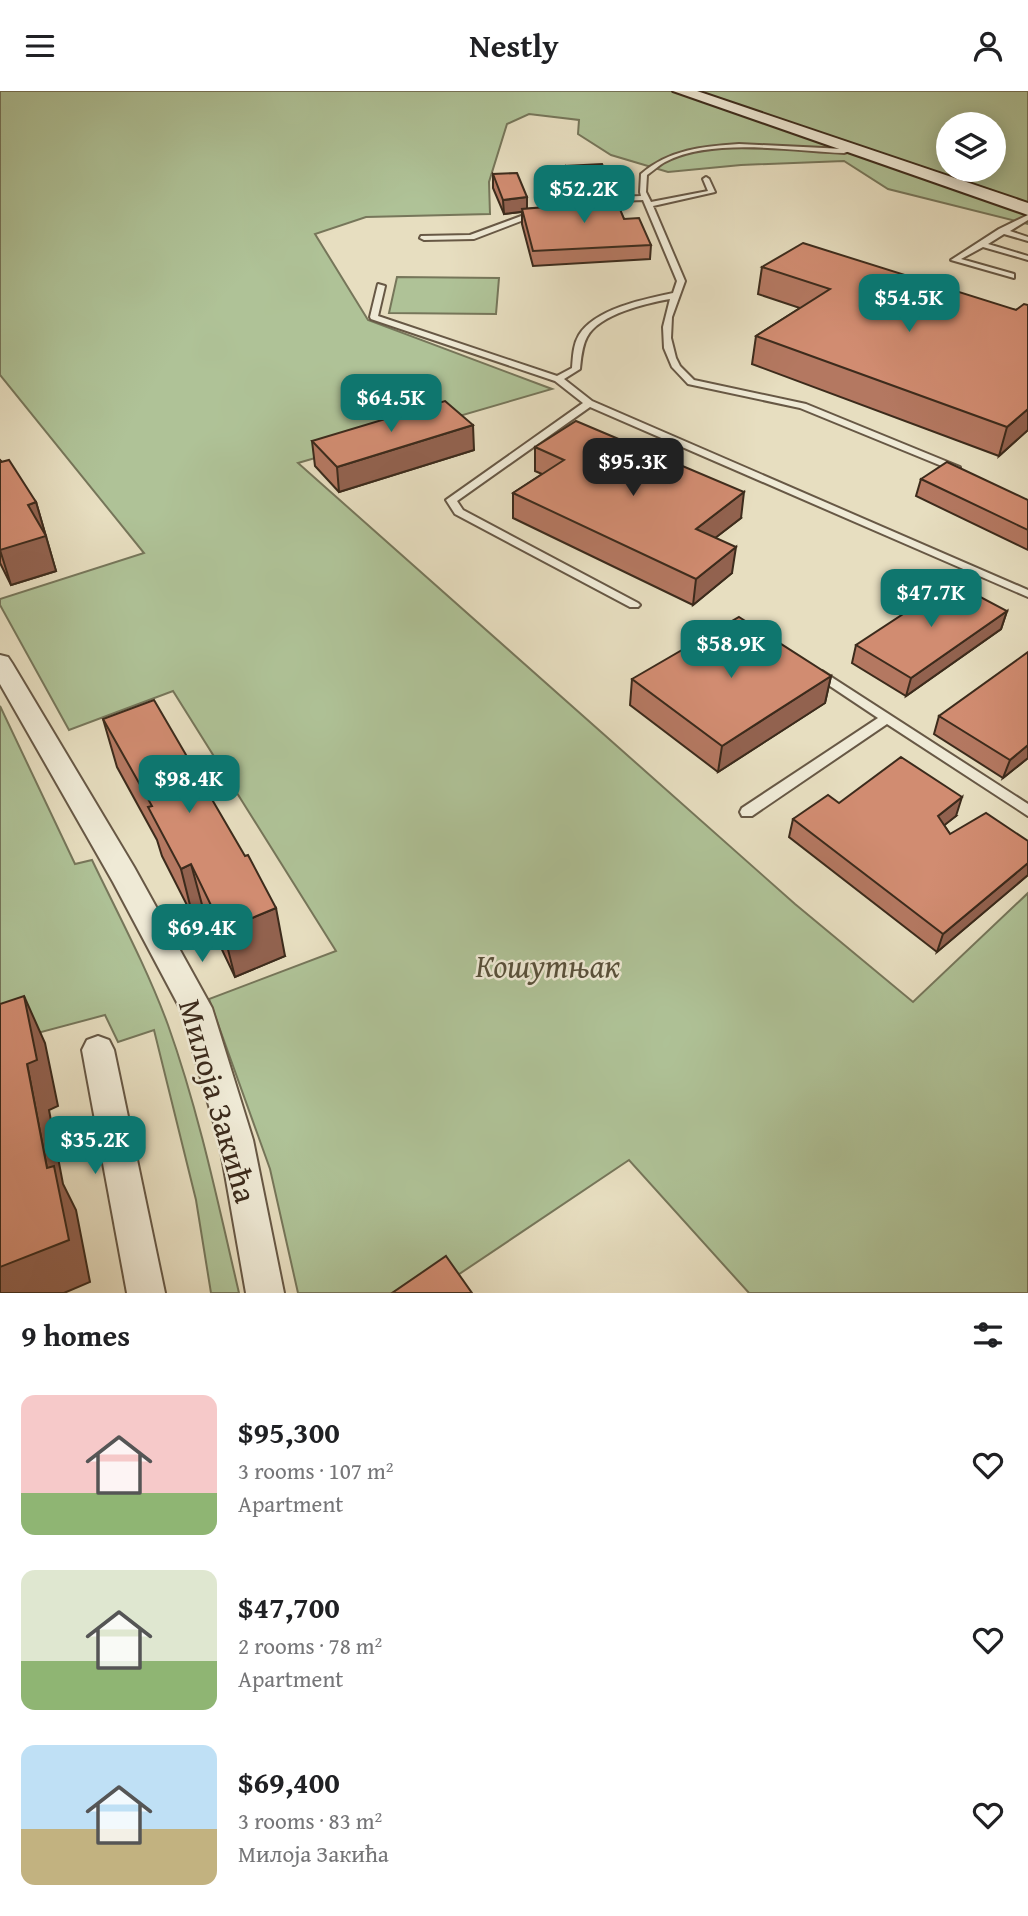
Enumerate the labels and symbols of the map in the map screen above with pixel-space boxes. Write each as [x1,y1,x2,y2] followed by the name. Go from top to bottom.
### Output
[527,165,641,225] pin: $52.2K
[852,275,966,334] pin: $54.5K
[334,375,448,434] pin: $64.5K
[576,439,690,498] pin: $95.3K
[874,569,988,629] pin: $47.7K
[674,621,788,680] pin: $58.9K
[132,755,246,815] pin: $98.4K
[145,905,259,964] pin: $69.4K
[476,942,621,989] park label: Кошутњак
[167,994,270,1209] street label: Милоја Закића
[38,1117,152,1176] pin: $35.2K

